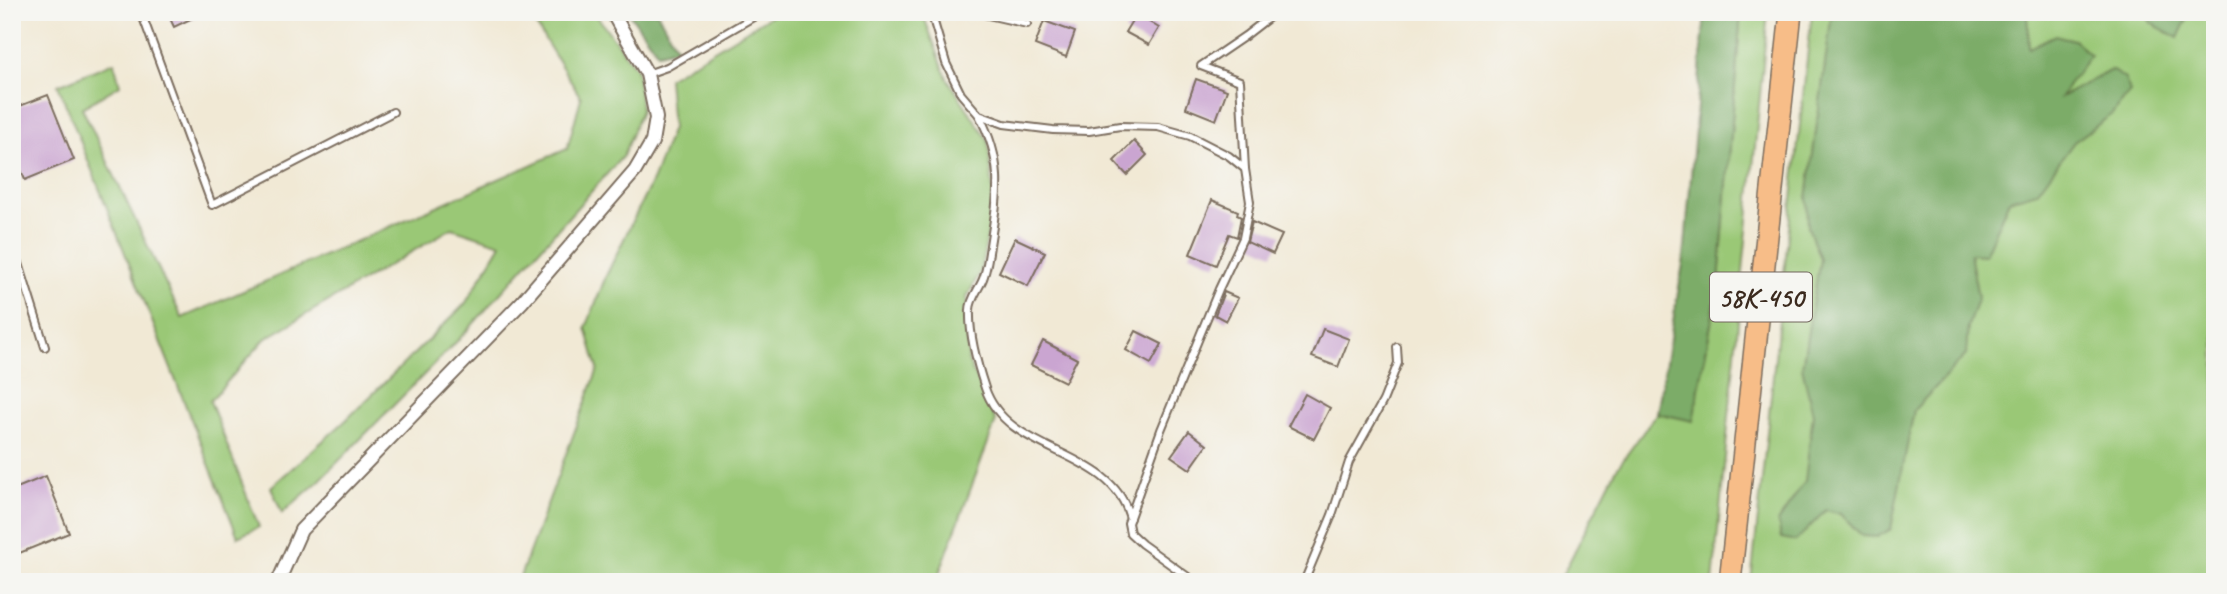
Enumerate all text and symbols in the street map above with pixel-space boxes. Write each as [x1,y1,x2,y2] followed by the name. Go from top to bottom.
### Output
[1710,272,1812,322] road number: 58К-450

